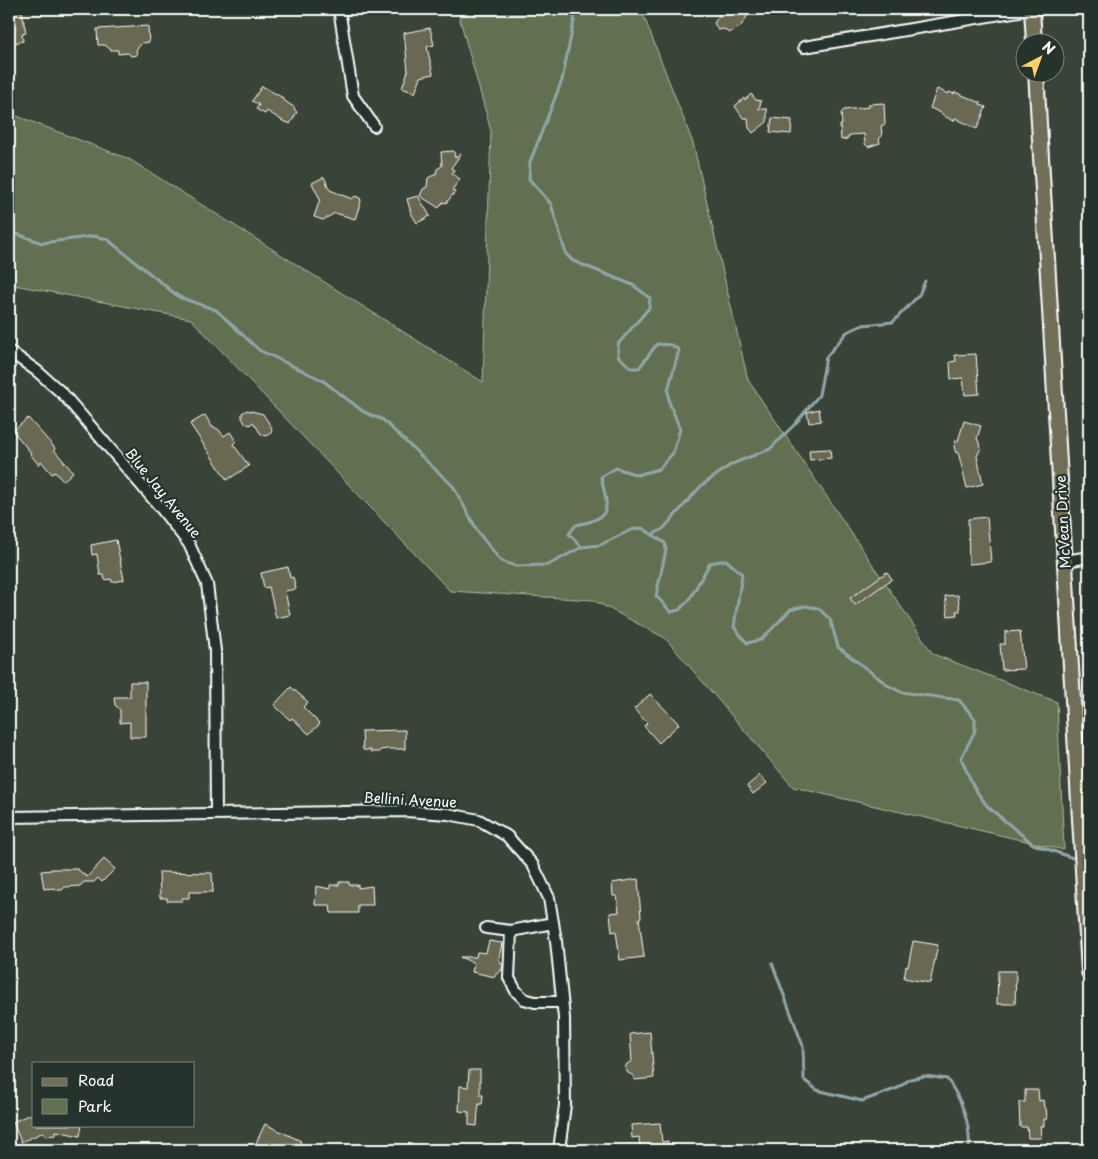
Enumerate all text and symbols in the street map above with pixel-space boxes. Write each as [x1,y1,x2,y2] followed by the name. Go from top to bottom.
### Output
[1016,32,1066,82] north arrow
[1038,36,1060,59] text: N
[120,443,207,543] street label: Blue Jay Avenue
[1050,475,1075,569] street label: McVean Drive
[363,787,458,812] street label: Bellini Avenue
[32,1062,195,1126] legend
[78,1068,114,1091] text: Road
[78,1094,112,1117] text: Park

